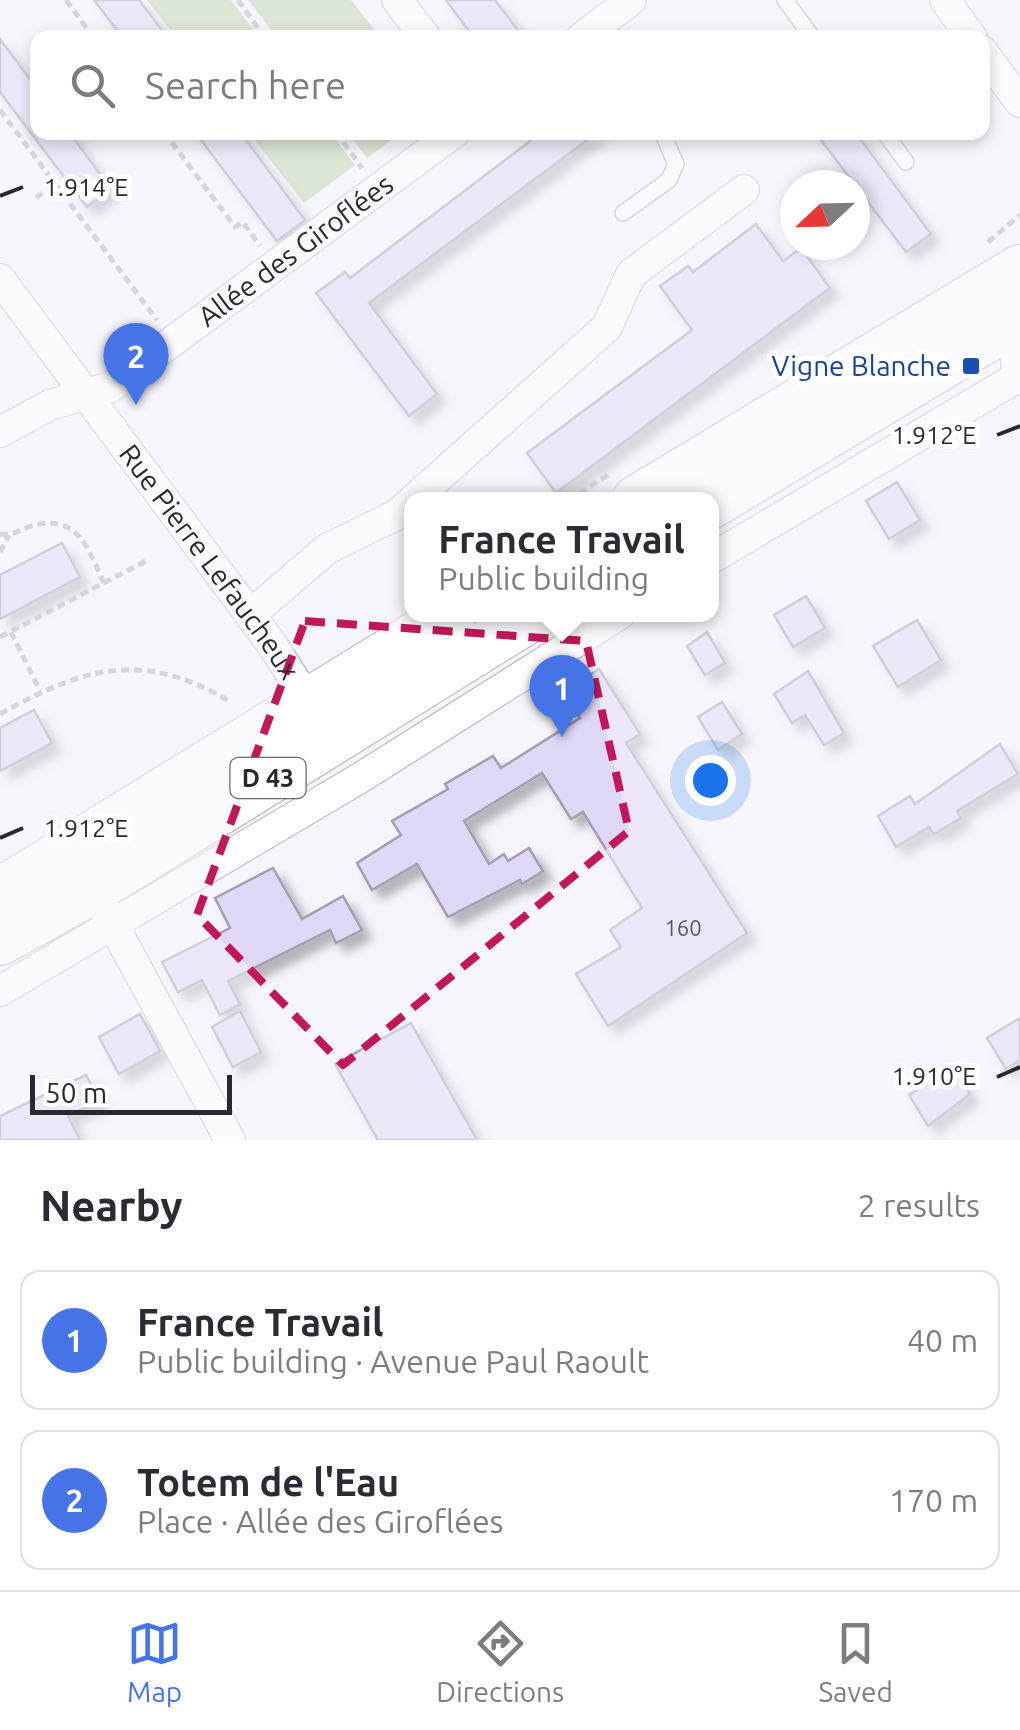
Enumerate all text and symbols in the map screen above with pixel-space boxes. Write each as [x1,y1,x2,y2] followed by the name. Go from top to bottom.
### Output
[30,30,990,140] search box
[65,58,120,113] icon: search
[145,64,346,106] text: Search here
[192,168,398,332] street label: Allée des Giroflées
[780,170,870,260] north arrow
[44,173,128,201] text: 1.914°E
[104,322,168,405] pin: 2
[772,350,951,381] place label: Vigne Blanche
[960,355,982,377] marker: Vigne Blanche
[892,421,976,449] text: 1.912°E
[114,438,306,684] street label: Rue Pierre Lefaucheux
[404,492,719,622] popup
[438,518,685,560] text: France Travail
[438,560,649,596] text: Public building
[530,654,594,737] pin: 1
[685,755,736,806] your location
[230,758,306,798] road number: D 43
[44,814,128,842] text: 1.912°E
[664,915,702,940] house number: 160
[892,1062,976,1090] text: 1.910°E
[30,1070,232,1114] scale bar
[45,1077,107,1108] text: 50 m
[40,1182,183,1229] text: Nearby
[858,1187,980,1223] text: 2 results
[137,1301,383,1343] text: France Travail
[65,1322,84,1358] text: 1
[907,1322,978,1358] text: 40 m
[137,1343,649,1379] text: Public building · Avenue Paul Raoult
[137,1461,399,1503] text: Totem de l'Eau
[65,1482,84,1518] text: 2
[889,1482,978,1518] text: 170 m
[137,1503,503,1539] text: Place · Allée des Giroflées
[127,1616,182,1707] tab: Map
[436,1616,564,1707] tab: Directions
[818,1616,893,1707] tab: Saved

